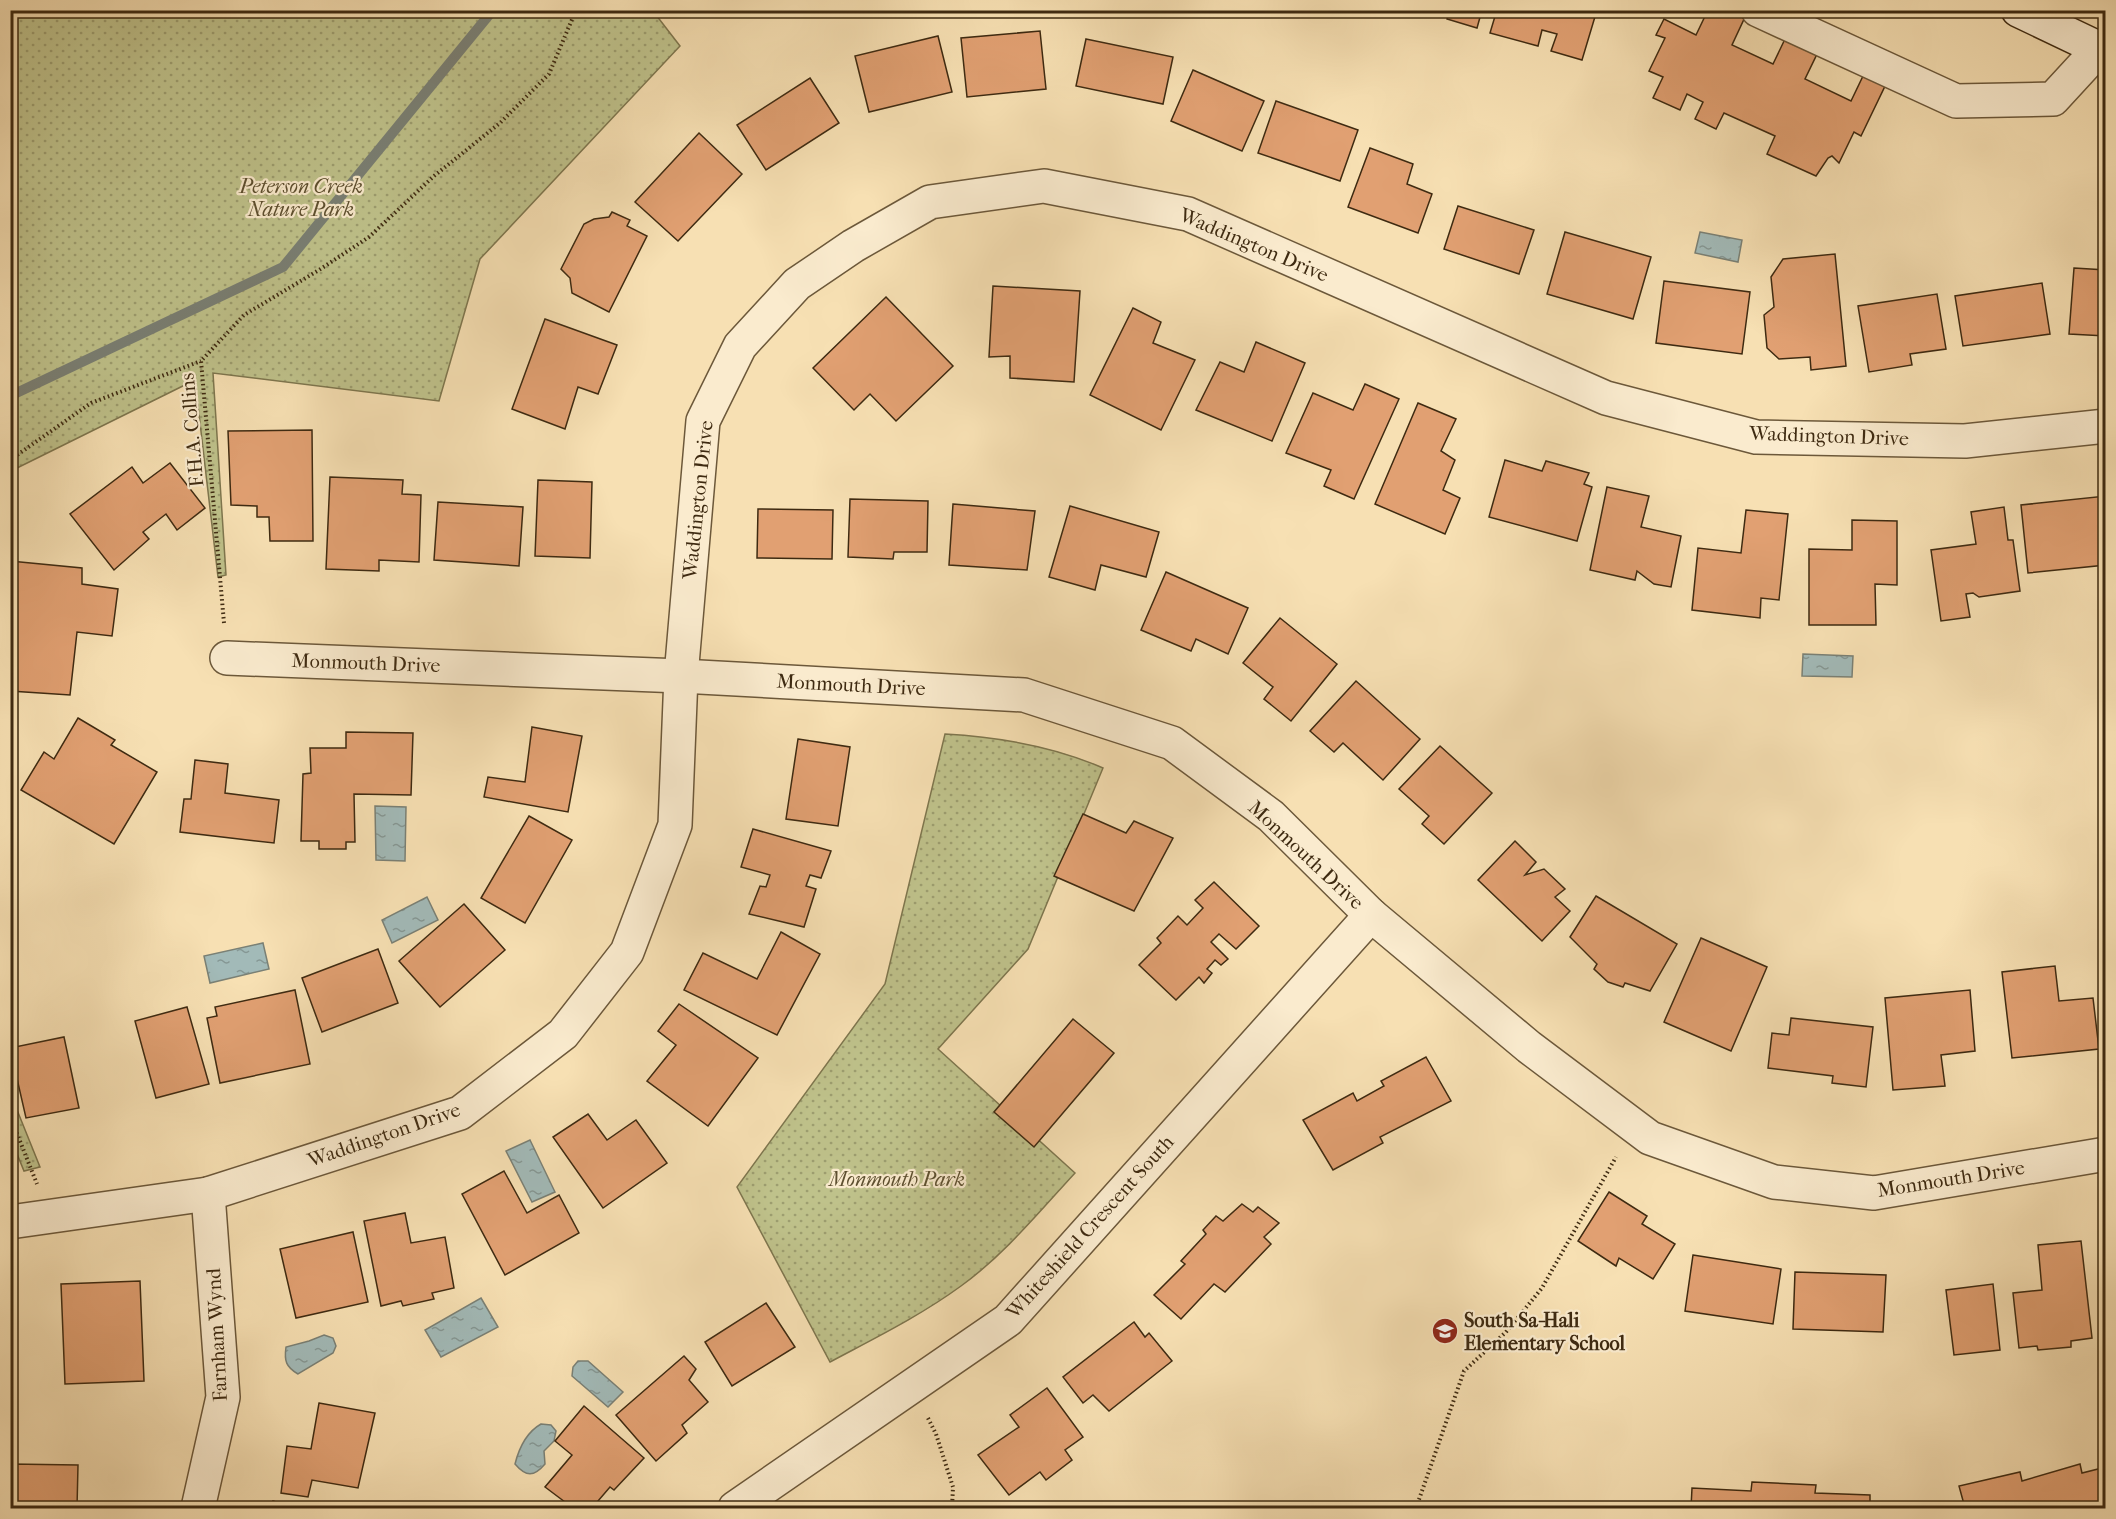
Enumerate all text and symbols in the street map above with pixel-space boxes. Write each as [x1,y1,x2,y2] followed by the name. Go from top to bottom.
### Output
[238,175,363,221] park label: Peterson Creek Nature Park
[1175,203,1332,287] street label: Waddington Drive
[176,372,208,488] street label: F.H.A. Collins
[678,419,718,582] street label: Waddington Drive
[1748,422,1909,450] street label: Waddington Drive
[291,649,441,677] street label: Monmouth Drive
[776,670,926,700] street label: Monmouth Drive
[1244,796,1368,914] street label: Monmouth Drive
[304,1098,463,1172] street label: Waddington Drive
[1001,1130,1179,1324] street label: Whiteshield Crescent South
[1876,1156,2026,1202] street label: Monmouth Drive
[827,1168,965,1191] park label: Monmouth Park
[202,1267,232,1402] street label: Farnham Wynd
[1464,1309,1626,1355] place label: South Sa-Hali Elementary School
[1430,1316,1460,1346] school or university icon: South Sa-Hali Elementary School

